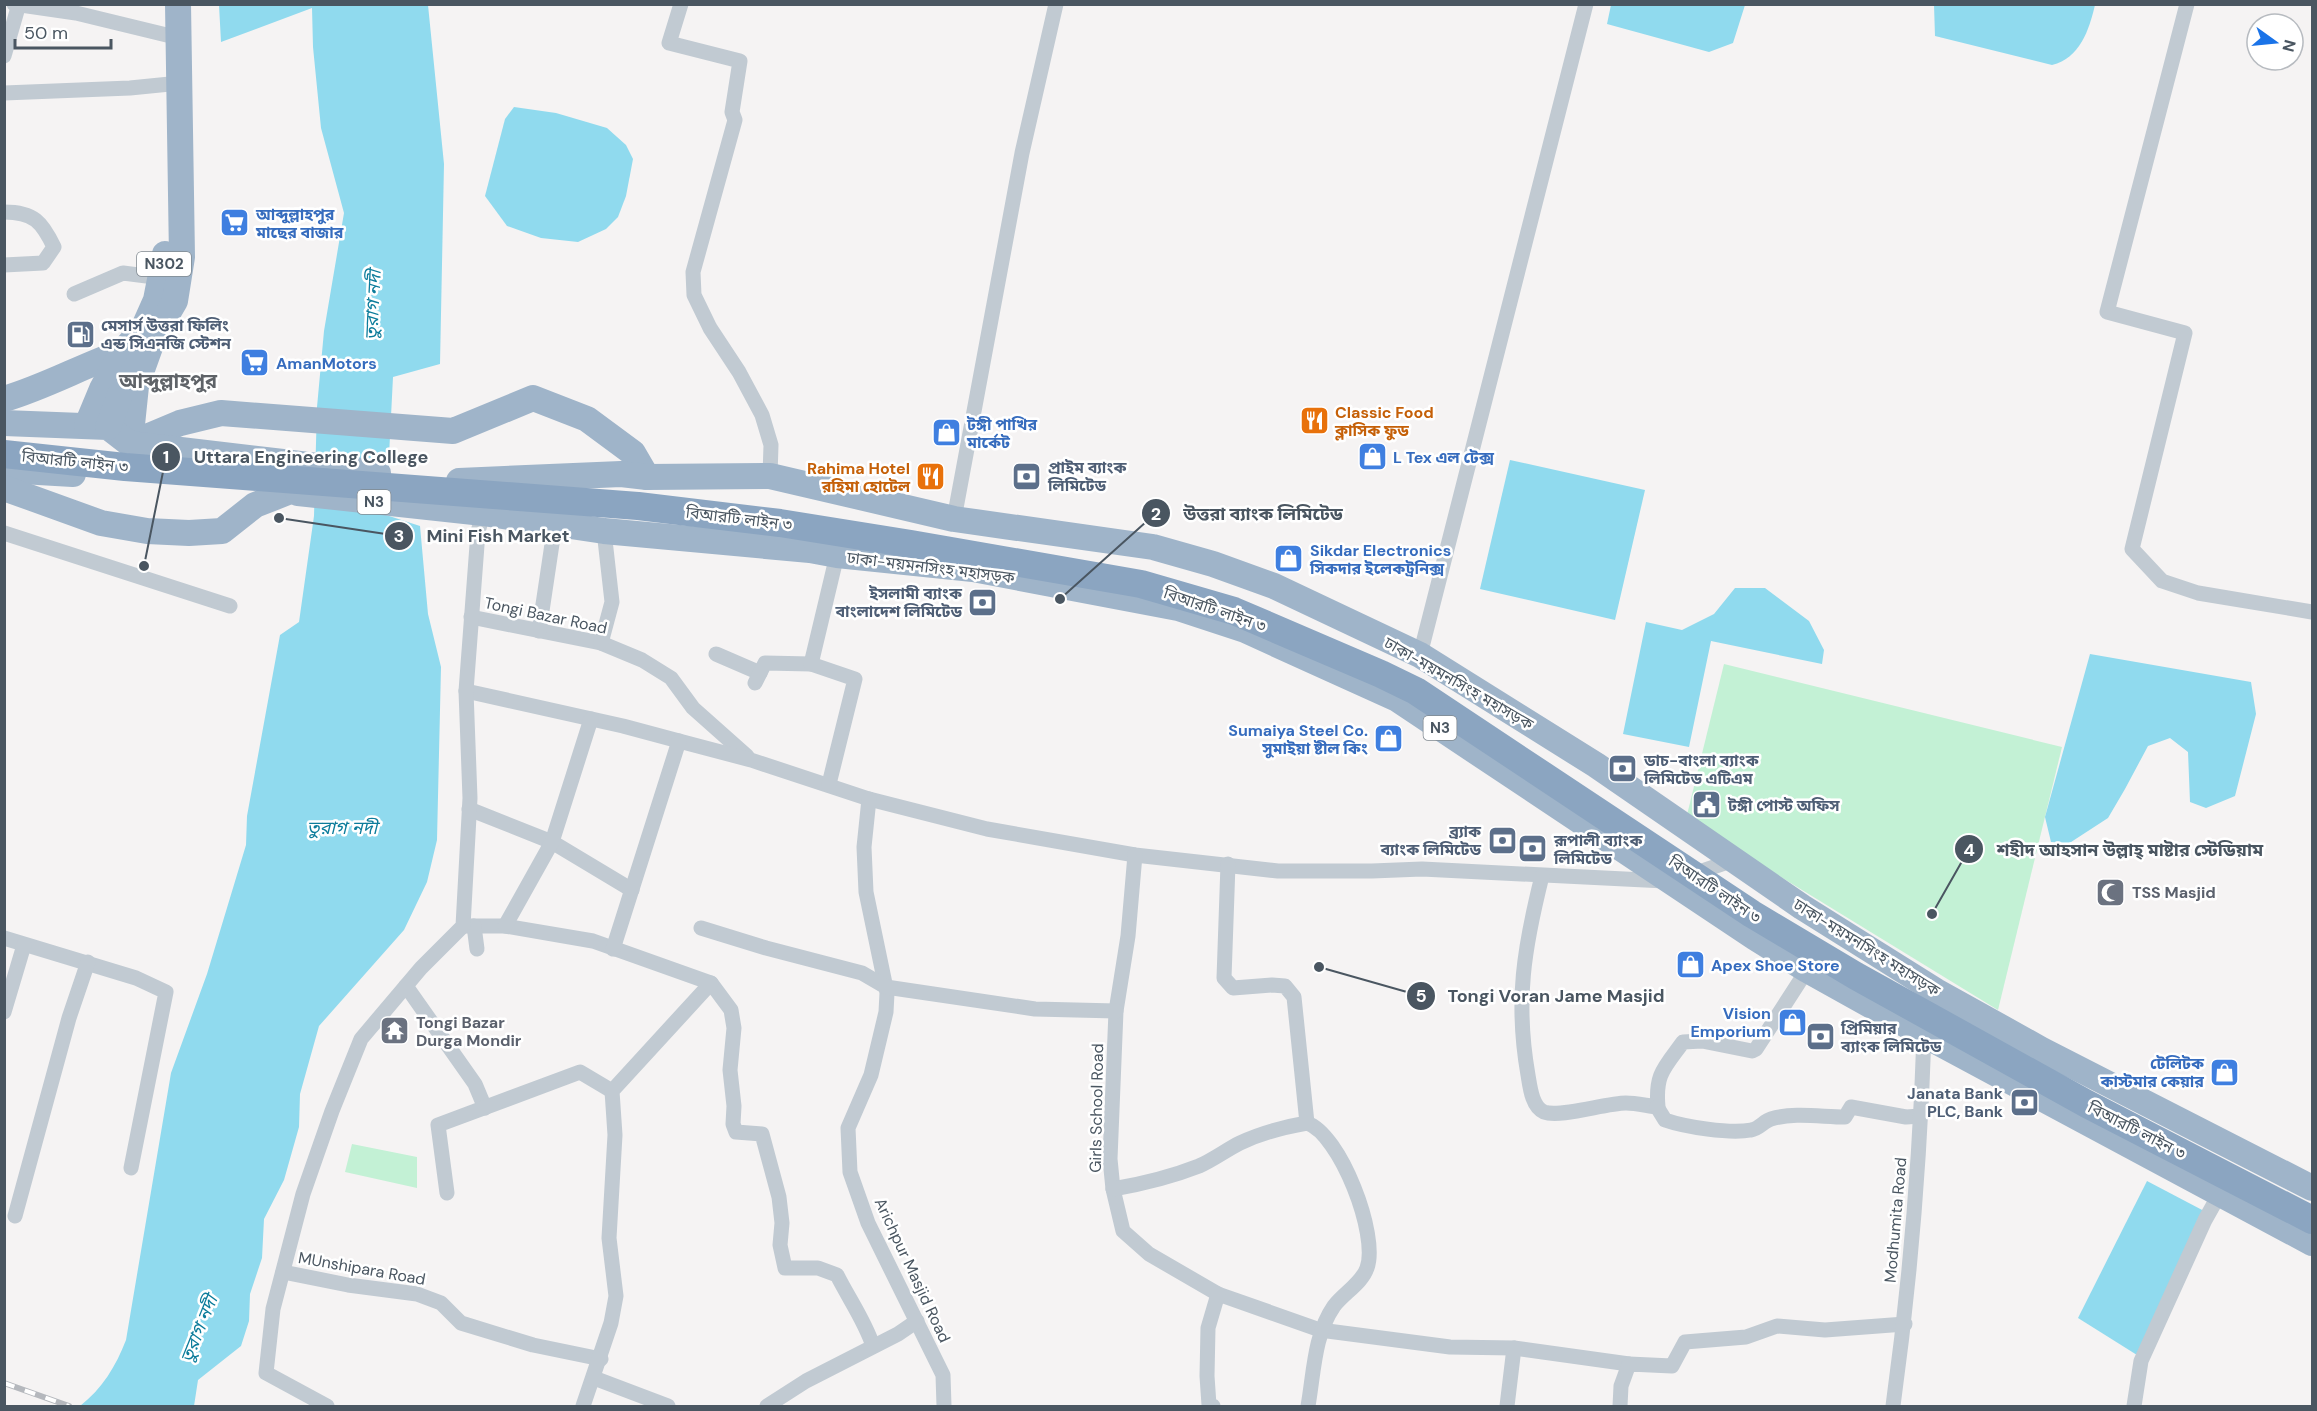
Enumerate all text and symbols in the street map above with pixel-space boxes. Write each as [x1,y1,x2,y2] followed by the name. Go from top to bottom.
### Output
[15,12,111,50] scale bar
[2245,12,2305,72] north arrow
[24,21,68,45] text: 50 m
[2277,37,2301,54] text: N
[255,204,344,243] place label: আব্দুল্লাহপুর মাছের বাজার
[219,207,251,239] supermarket icon: আব্দুল্লাহপুর মাছের বাজার
[137,252,191,276] road number: N302
[359,266,387,341] water label: তুরাগ নদী
[101,315,232,354] place label: মেসার্স উত্তরা ফিলিং এন্ড সিএনজি স্টেশন
[64,318,96,350] fuel station icon: মেসার্স উত্তরা ফিলিং এন্ড সিএনজি স্টেশন
[239,347,271,379] supermarket icon: AmanMotors
[276,353,377,374] place label: AmanMotors
[118,368,218,394] district label: আব্দুল্লাহপুর
[1334,402,1434,441] place label: Classic Food ক্লাসিক ফুড
[1298,405,1330,437] restaurant icon: Classic Food ক্লাসিক ফুড
[966,414,1037,453] place label: টঙ্গী পাখির মার্কেট
[930,417,962,449] shop icon: টঙ্গী পাখির মার্কেট
[151,439,440,475] callout: Uttara Engineering College
[1356,441,1388,473] shop icon: L Tex এল টেক্স
[20,445,130,478] street label: বিআরটি লাইন ৩
[163,445,169,469] text: 1
[194,445,429,469] text: Uttara Engineering College
[1393,447,1495,468] place label: L Tex এল টেক্স
[1047,457,1128,496] place label: প্রাইম ব্যাংক লিমিটেড
[807,458,911,497] place label: Rahima Hotel রহিমা হোটেল
[1011,460,1043,492] bank icon: প্রাইম ব্যাংক লিমিটেড
[915,461,947,493] restaurant icon: Rahima Hotel রহিমা হোটেল
[358,490,391,514] road number: N3
[1141,495,1355,531] callout: উত্তরা ব্যাংক লিমিটেড
[684,501,794,536] street label: বিআরটি লাইন ৩
[1151,502,1161,526] text: 2
[1182,502,1344,526] text: উত্তরা ব্যাংক লিমিটেড
[384,518,581,554] callout: Mini Fish Market
[394,524,404,548] text: 3
[426,524,570,548] text: Mini Fish Market
[1309,540,1451,579] place label: Sikdar Electronics সিকদার ইলেকট্রনিক্স
[1273,543,1305,575] shop icon: Sikdar Electronics সিকদার ইলেকট্রনিক্স
[845,547,1017,588] street label: ঢাকা-ময়মনসিংহ মহাসড়ক
[1160,582,1269,637] street label: বিআরটি লাইন ৩
[834,583,963,622] place label: ইসলামী ব্যাংক বাংলাদেশ লিমিটেড
[967,586,999,618] bank icon: ইসলামী ব্যাংক বাংলাদেশ লিমিটেড
[483,592,609,639] street label: Tongi Bazar Road
[1379,632,1538,735] street label: ঢাকা-ময়মনসিংহ মহাসড়ক
[1424,716,1456,740] road number: N3
[1228,720,1368,759] place label: Sumaiya Steel Co. সুমাইয়া ষ্টীল কিং
[1373,723,1405,755] shop icon: Sumaiya Steel Co. সুমাইয়া ষ্টীল কিং
[1643,750,1760,789] place label: ডাচ-বাংলা ব্যাংক লিমিটেড এটিএম
[1607,753,1639,785] bank icon: ডাচ-বাংলা ব্যাংক লিমিটেড এটিএম
[1691,789,1723,821] public building icon: টঙ্গী পোস্ট অফিস
[1727,795,1840,816] place label: টঙ্গী পোস্ট অফিস
[307,816,380,840] water label: তুরাগ নদী
[1379,821,1482,860] place label: ব্র্যাক ব্যাংক লিমিটেড
[1486,824,1518,856] bank icon: ব্র্যাক ব্যাংক লিমিটেড
[1553,830,1643,869] place label: রূপালী ব্যাংক লিমিটেড
[1954,831,2275,867] callout: শহীদ আহসান উল্লাহ্‌ মাষ্টার স্টেডিয়াম
[1517,833,1549,865] bank icon: রূপালী ব্যাংক লিমিটেড
[1963,838,1975,862] text: 4
[1996,838,2264,862] text: শহীদ আহসান উল্লাহ্‌ মাষ্টার স্টেডিয়াম
[1664,850,1765,928] street label: বিআরটি লাইন ৩
[2095,876,2127,908] mosque icon: TSS Masjid
[2132,882,2216,903] place label: TSS Masjid
[1789,893,1945,1002] street label: ঢাকা-ময়মনসিংহ মহাসড়ক
[1674,949,1706,981] shop icon: Apex Shoe Store
[1711,955,1840,976] place label: Apex Shoe Store
[1406,978,1677,1014] callout: Tongi Voran Jame Masjid
[1415,984,1427,1008] text: 5
[1448,984,1664,1008] text: Tongi Voran Jame Masjid
[1691,1003,1771,1042] place label: Vision Emporium
[1776,1006,1808,1038] shop icon: Vision Emporium
[416,1012,522,1051] place label: Tongi Bazar Durga Mondir
[379,1015,411,1047] temple icon: Tongi Bazar Durga Mondir
[1840,1018,1942,1057] place label: প্রিমিয়ার ব্যাংক লিমিটেড
[1804,1021,1836,1053] bank icon: প্রিমিয়ার ব্যাংক লিমিটেড
[1085,1043,1108,1173] street label: Girls School Road
[2099,1053,2205,1092] place label: টেলিটক কাস্টমার কেয়ার
[2209,1056,2241,1088] shop icon: টেলিটক কাস্টমার কেয়ার
[1907,1083,2004,1122] place label: Janata Bank PLC, Bank
[2008,1086,2040,1118] bank icon: Janata Bank PLC, Bank
[2083,1096,2190,1164] street label: বিআরটি লাইন ৩
[1880,1156,1911,1284] street label: Modhumita Road
[870,1194,955,1346] street label: Arichpur Masjid Road
[297,1247,427,1290] street label: MUnshipara Road
[175,1289,225,1366] water label: তুরাগ নদী

